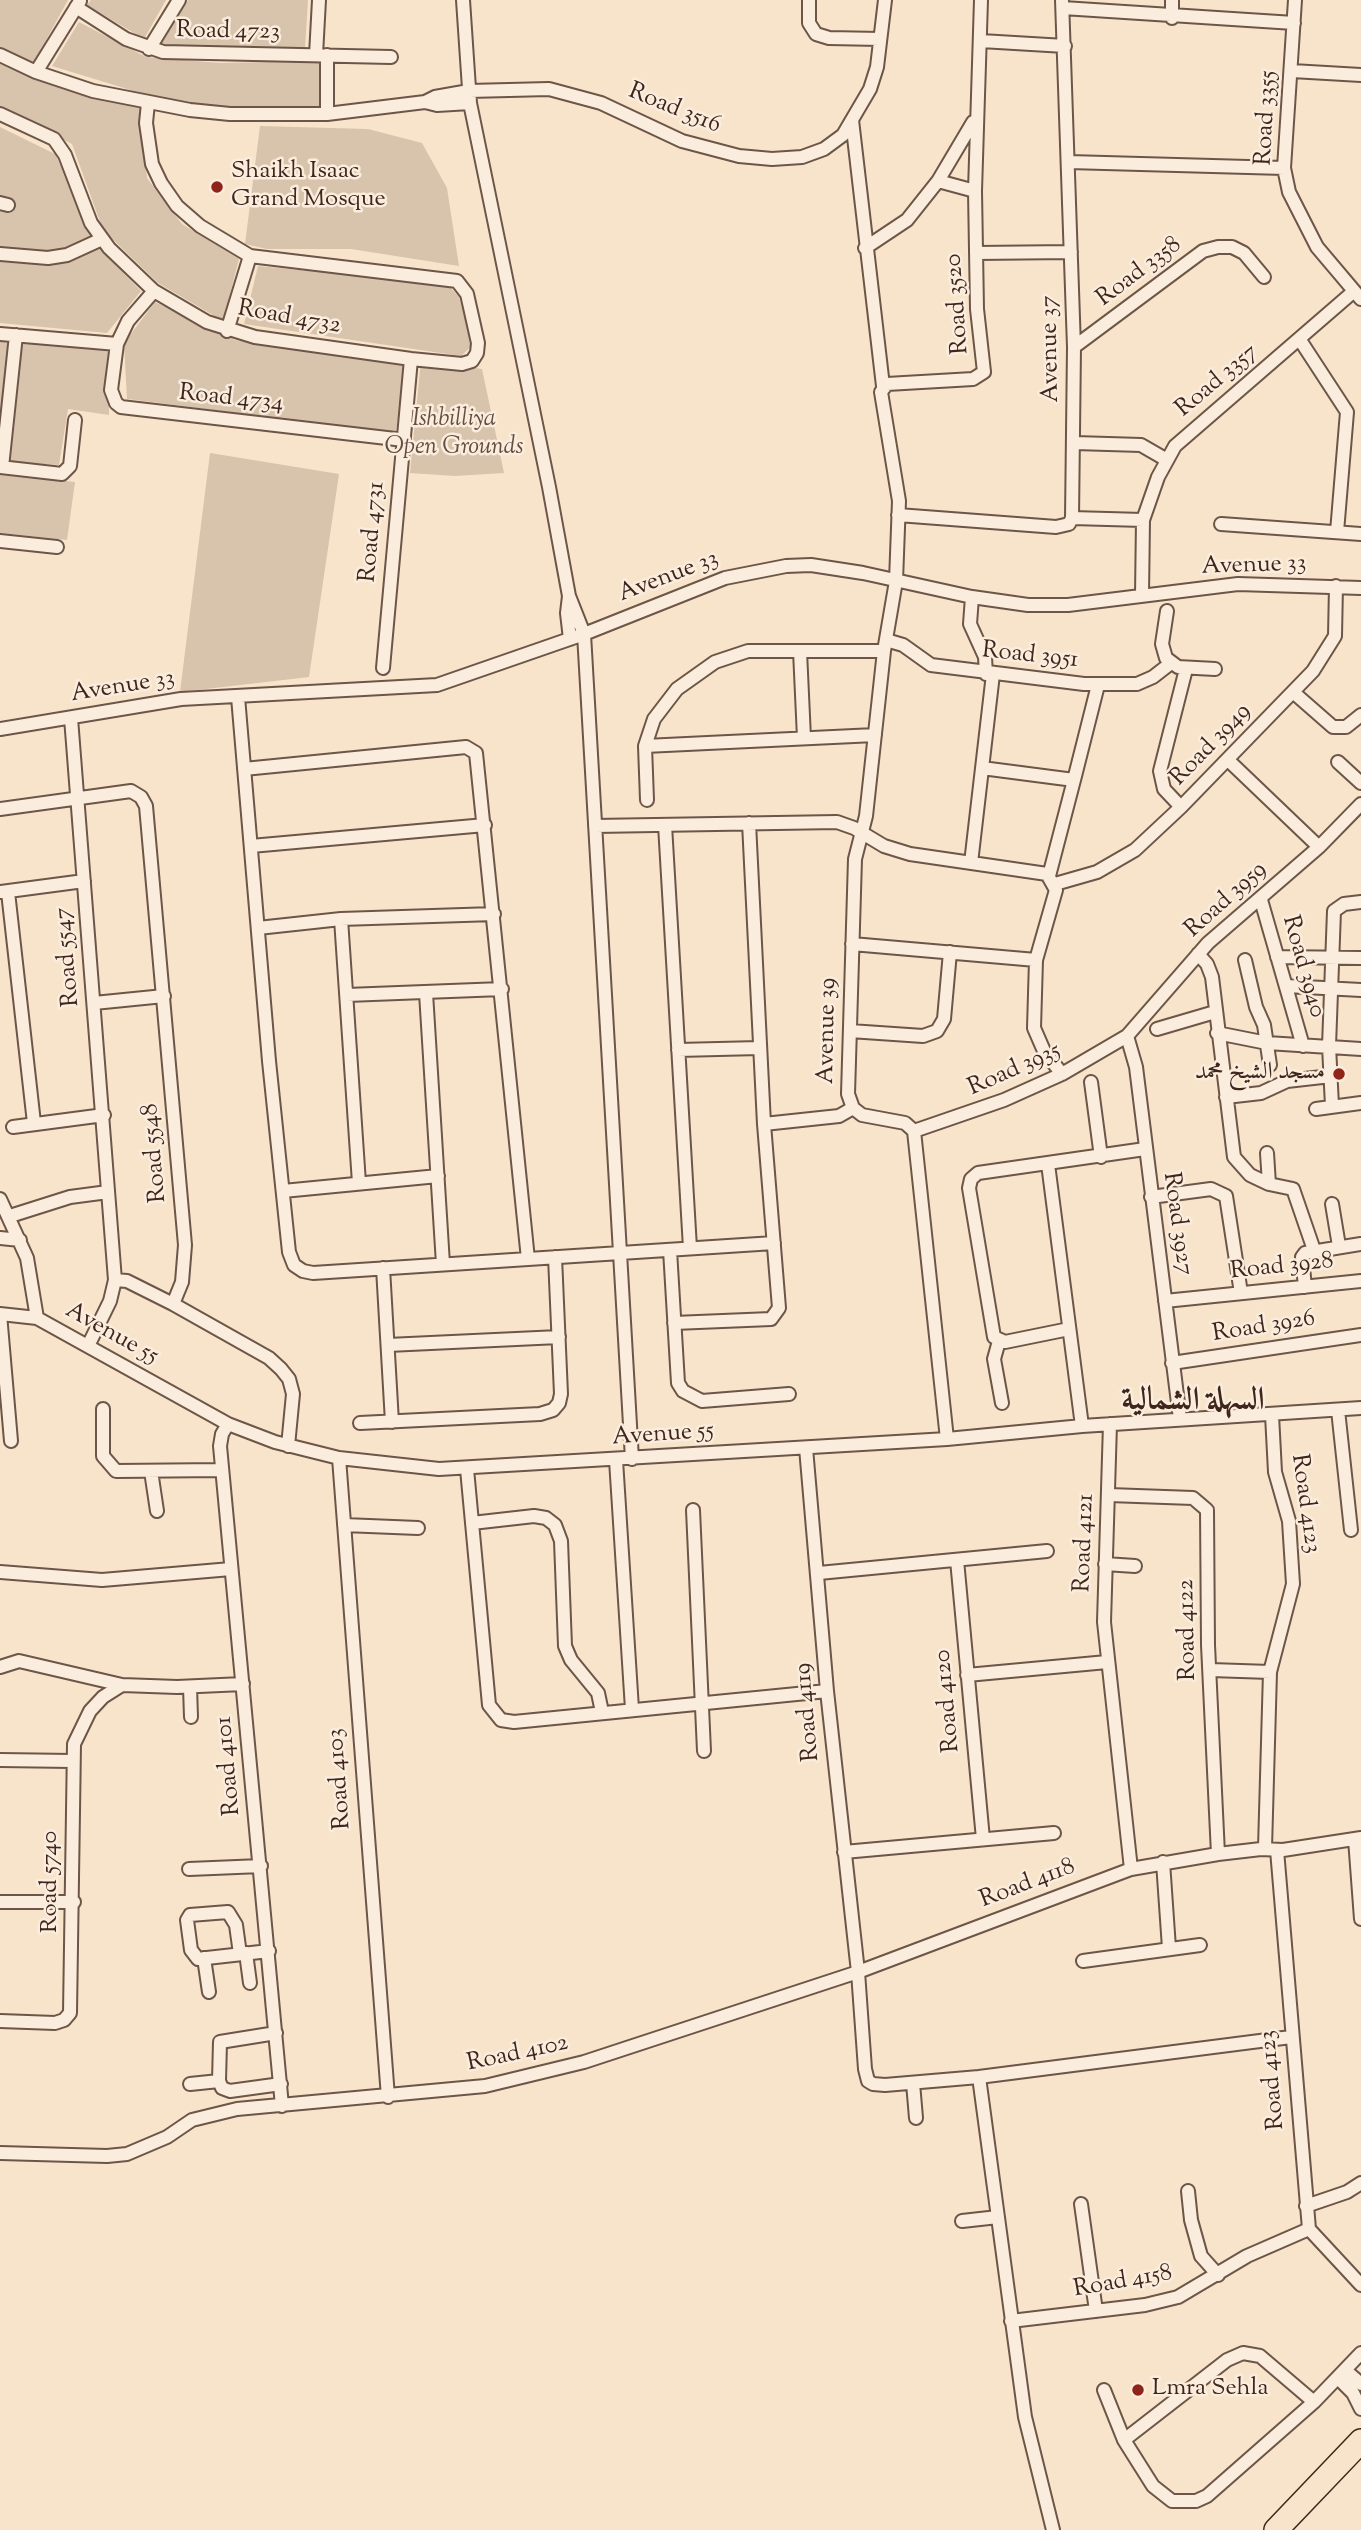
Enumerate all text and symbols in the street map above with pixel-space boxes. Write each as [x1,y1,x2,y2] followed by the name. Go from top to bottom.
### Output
[176,18,280,48] street label: Road 4723
[1251,70,1285,166] street label: Road 3355
[624,78,724,142] street label: Road 3516
[231,159,386,215] place label: Shaikh Isaac Grand Mosque
[209,179,225,195] marker: Shaikh Isaac Grand Mosque
[1092,232,1188,314] street label: Road 3358
[941,253,977,355] street label: Road 3520
[1037,295,1067,403] street label: Avenue 37
[235,296,343,342] street label: Road 4732
[1171,339,1265,425] street label: Road 3357
[177,380,285,420] street label: Road 4734
[384,407,524,463] park label: Ishbilliya Open Grounds
[355,480,393,584] street label: Road 4731
[615,546,723,610] street label: Avenue 33
[1201,551,1307,583] street label: Avenue 33
[980,638,1080,676] street label: Road 3951
[69,666,177,710] street label: Avenue 33
[1166,699,1258,793] street label: Road 3949
[1180,857,1274,945] street label: Road 3959
[50,906,88,1008] street label: Road 5547
[1274,913,1330,1021] street label: Road 3940
[814,978,844,1084] street label: Avenue 39
[964,1038,1066,1104] street label: Road 3935
[1195,1060,1325,1088] place label: مسجد الشيخ محمد
[1331,1066,1347,1082] marker: مسجد الشيخ محمد
[137,1102,175,1204] street label: Road 5548
[1155,1171,1197,1277] street label: Road 3927
[1229,1248,1335,1288] street label: Road 3928
[59,1298,163,1372] street label: Avenue 55
[1211,1306,1317,1350] street label: Road 3926
[1121,1385,1265,1423] district label: السهلة الشمالية
[611,1418,715,1454] street label: Avenue 55
[1283,1452,1325,1556] street label: Road 4123
[1070,1493,1102,1593] street label: Road 4121
[1174,1579,1204,1681] street label: Road 4122
[930,1648,968,1754] street label: Road 4120
[790,1661,828,1763] street label: Road 4119
[211,1715,249,1817] street label: Road 4101
[323,1727,359,1831] street label: Road 4103
[38,1831,66,1933] street label: Road 5740
[976,1854,1080,1916] street label: Road 4118
[1255,2029,1293,2131] street label: Road 4123
[465,2030,571,2080] street label: Road 4102
[1071,2260,1175,2306] street label: Road 4158
[1152,2376,1268,2404] place label: Lmra Sehla
[1130,2382,1146,2398] marker: Lmra Sehla

